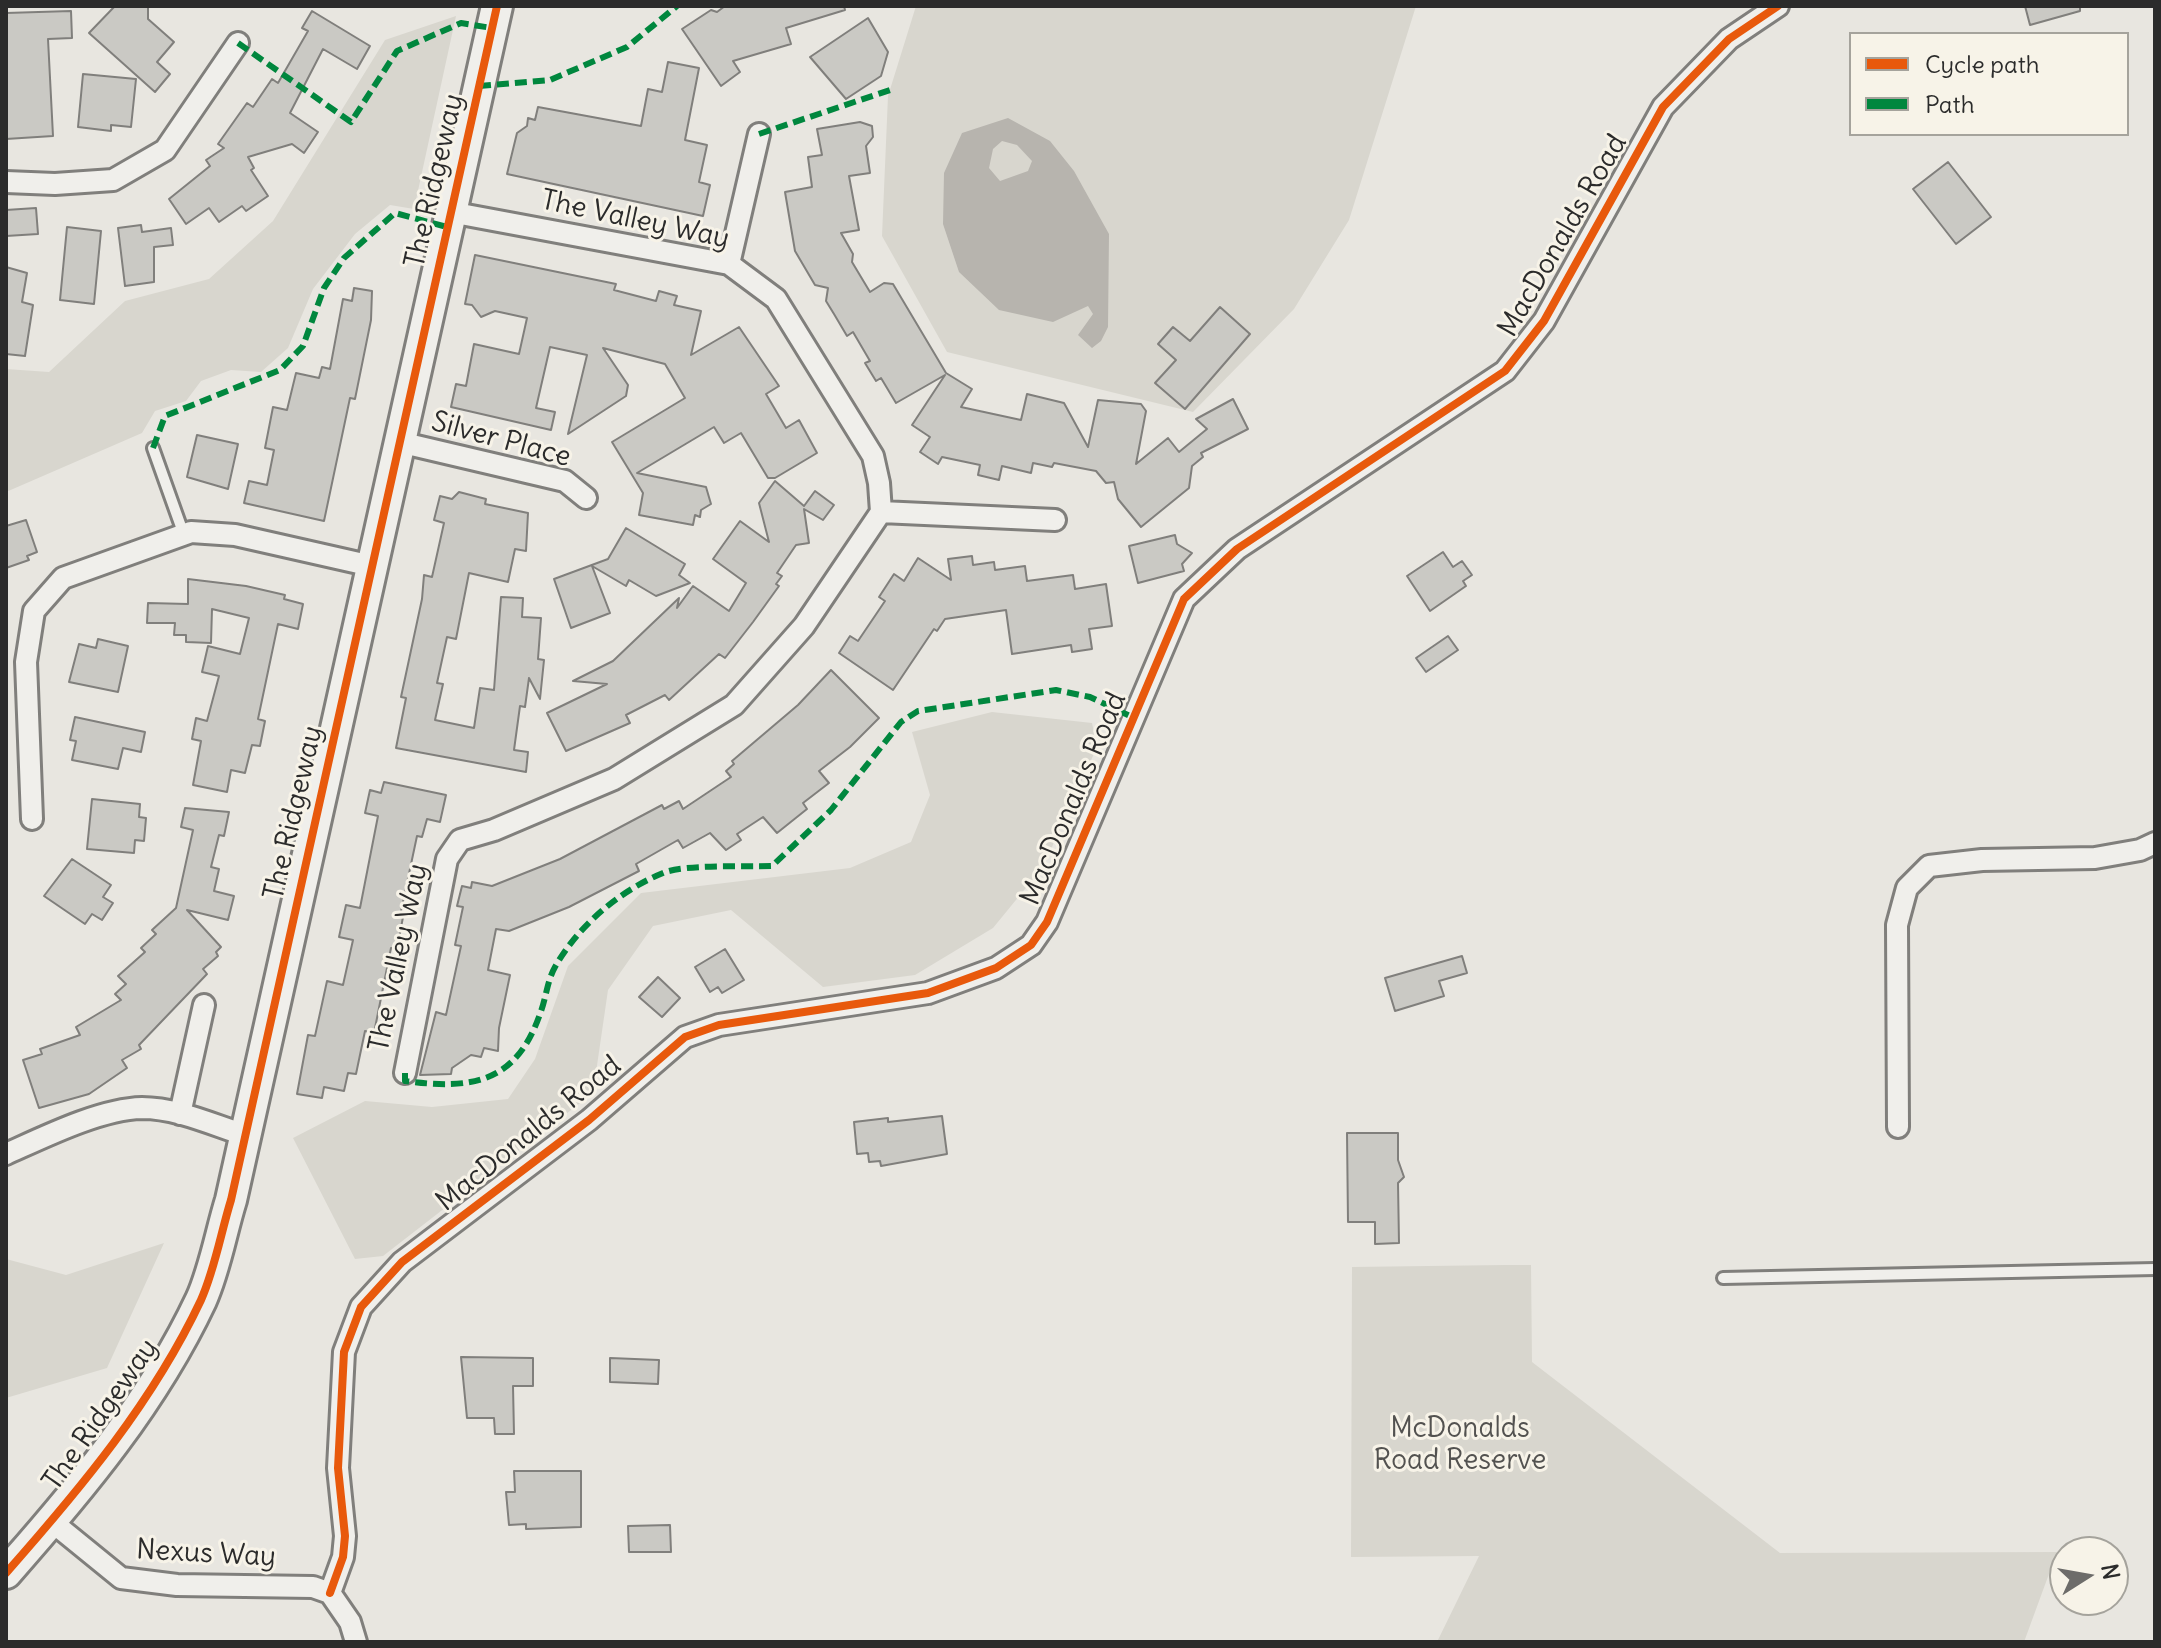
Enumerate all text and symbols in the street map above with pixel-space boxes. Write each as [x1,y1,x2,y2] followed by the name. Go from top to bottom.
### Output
[1849,32,2129,136] legend
[1925,49,2040,79] text: Cycle path
[1925,89,1975,119] text: Path
[399,91,471,271] street label: The Ridgeway
[1491,129,1635,343] street label: MacDonalds Road
[538,184,732,256] street label: The Valley Way
[428,405,574,475] street label: Silver Place
[1014,688,1134,910] street label: MacDonalds Road
[258,723,330,903] street label: The Ridgeway
[363,861,435,1055] street label: The Valley Way
[430,1049,628,1219] street label: MacDonalds Road
[36,1333,166,1497] street label: The Ridgeway
[1374,1412,1546,1478] park label: McDonalds Road Reserve
[135,1534,277,1574] street label: Nexus Way
[2049,1536,2129,1616] north arrow
[2095,1562,2126,1582] text: N

